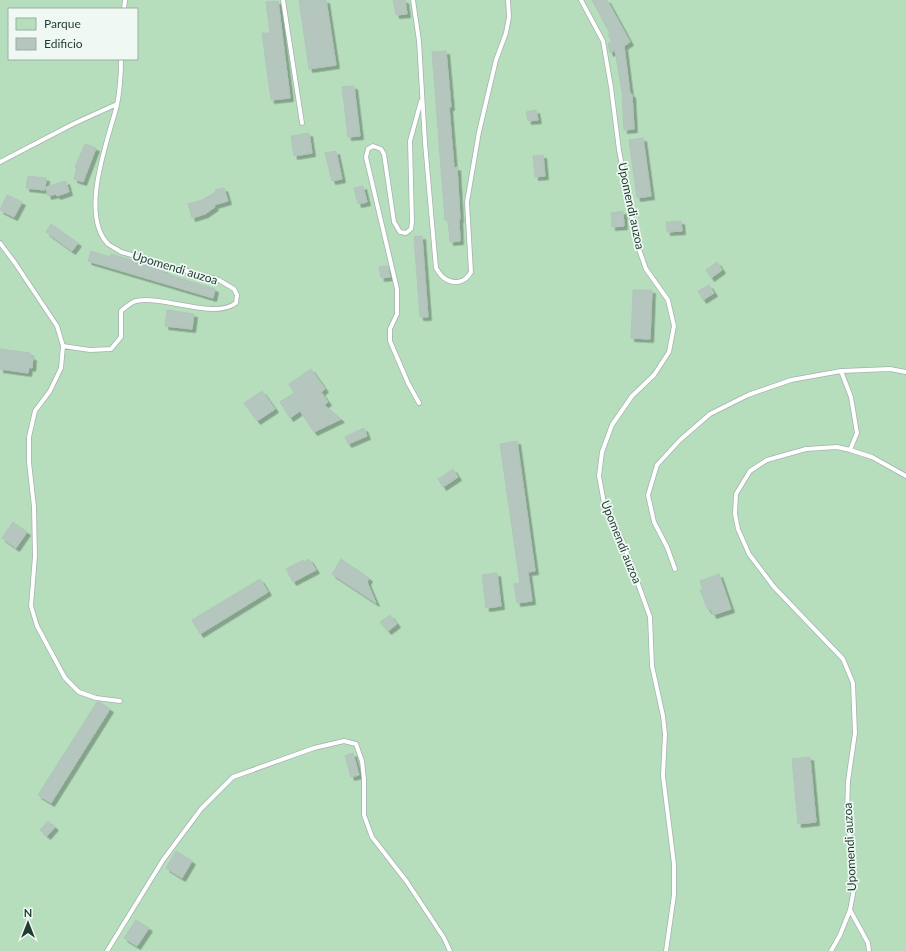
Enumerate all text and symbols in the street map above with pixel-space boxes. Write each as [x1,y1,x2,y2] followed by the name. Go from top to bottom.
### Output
[8,8,138,60] legend
[44,16,81,31] text: Parque
[44,36,83,51] text: Edificio
[615,161,648,251] street label: Upomendi auzoa
[131,247,220,288] street label: Upomendi auzoa
[598,498,645,586] street label: Upomendi auzoa
[840,802,859,892] street label: Upomendi auzoa
[8,903,48,943] north arrow
[24,906,32,919] text: N

